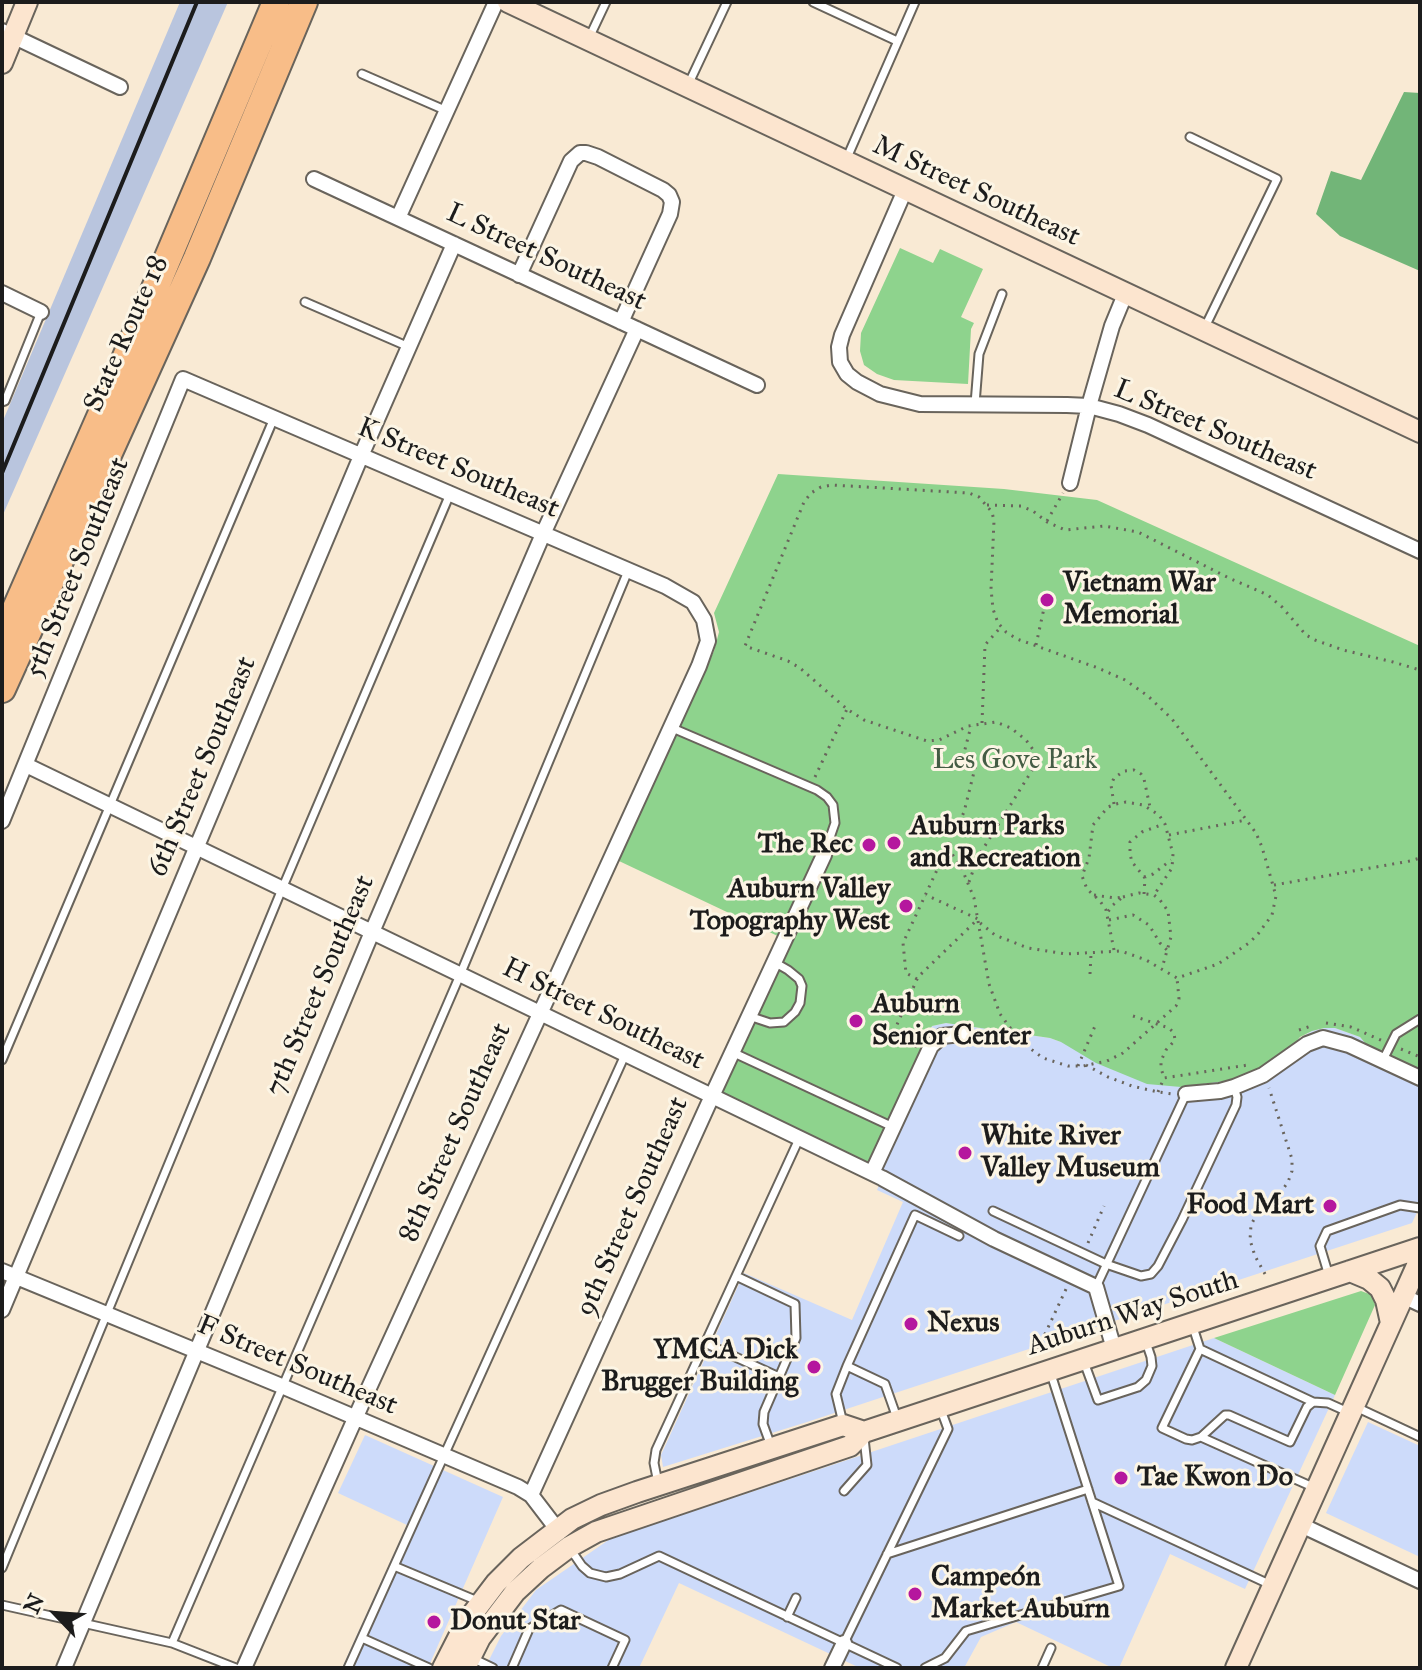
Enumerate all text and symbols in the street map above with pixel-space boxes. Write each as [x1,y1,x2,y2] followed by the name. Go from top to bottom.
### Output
[867,129,1085,255] street label: M Street Southeast
[441,197,651,319] street label: L Street Southeast
[78,251,176,417] street label: State Route 18
[1109,373,1321,489] street label: L Street Southeast
[352,411,564,527] street label: K Street Southeast
[19,453,137,683] street label: 5th Street Southeast
[1063,567,1216,633] place label: Vietnam War Memorial
[1038,591,1056,609] marker: Vietnam War Memorial
[141,652,265,882] street label: 6th Street Southeast
[933,744,1097,778] park label: Les Gove Park
[910,810,1081,876] place label: Auburn Parks and Recreation
[758,828,853,862] place label: The Rec
[885,834,903,852] marker: Auburn Parks and Recreation
[860,836,878,854] marker: The Rec
[259,871,383,1101] street label: 7th Street Southeast
[690,873,890,939] place label: Auburn Valley Topography West
[897,897,915,915] marker: Auburn Valley Topography West
[497,952,709,1078] street label: H Street Southeast
[872,988,1031,1054] place label: Auburn Senior Center
[847,1012,865,1030] marker: Auburn Senior Center
[393,1018,519,1248] street label: 8th Street Southeast
[570,1092,696,1322] street label: 9th Street Southeast
[981,1120,1160,1186] place label: White River Valley Museum
[956,1144,974,1162] marker: White River Valley Museum
[1186,1189,1314,1223] place label: Food Mart
[1321,1197,1339,1215] marker: Food Mart
[1023,1264,1243,1364] street label: Auburn Way South
[927,1307,999,1341] place label: Nexus
[192,1309,402,1423] street label: F Street Southeast
[902,1315,920,1333] marker: Nexus
[601,1334,798,1400] place label: YMCA Dick Brugger Building
[805,1358,823,1376] marker: YMCA Dick Brugger Building
[1137,1461,1293,1495] place label: Tae Kwon Do
[1112,1469,1130,1487] marker: Tae Kwon Do
[931,1561,1110,1627] place label: Campeón Market Auburn
[16,1574,96,1654] north arrow
[906,1585,924,1603] marker: Campeón Market Auburn
[18,1589,50,1618] text: N
[450,1605,581,1639] place label: Donut Star
[425,1613,443,1631] marker: Donut Star

